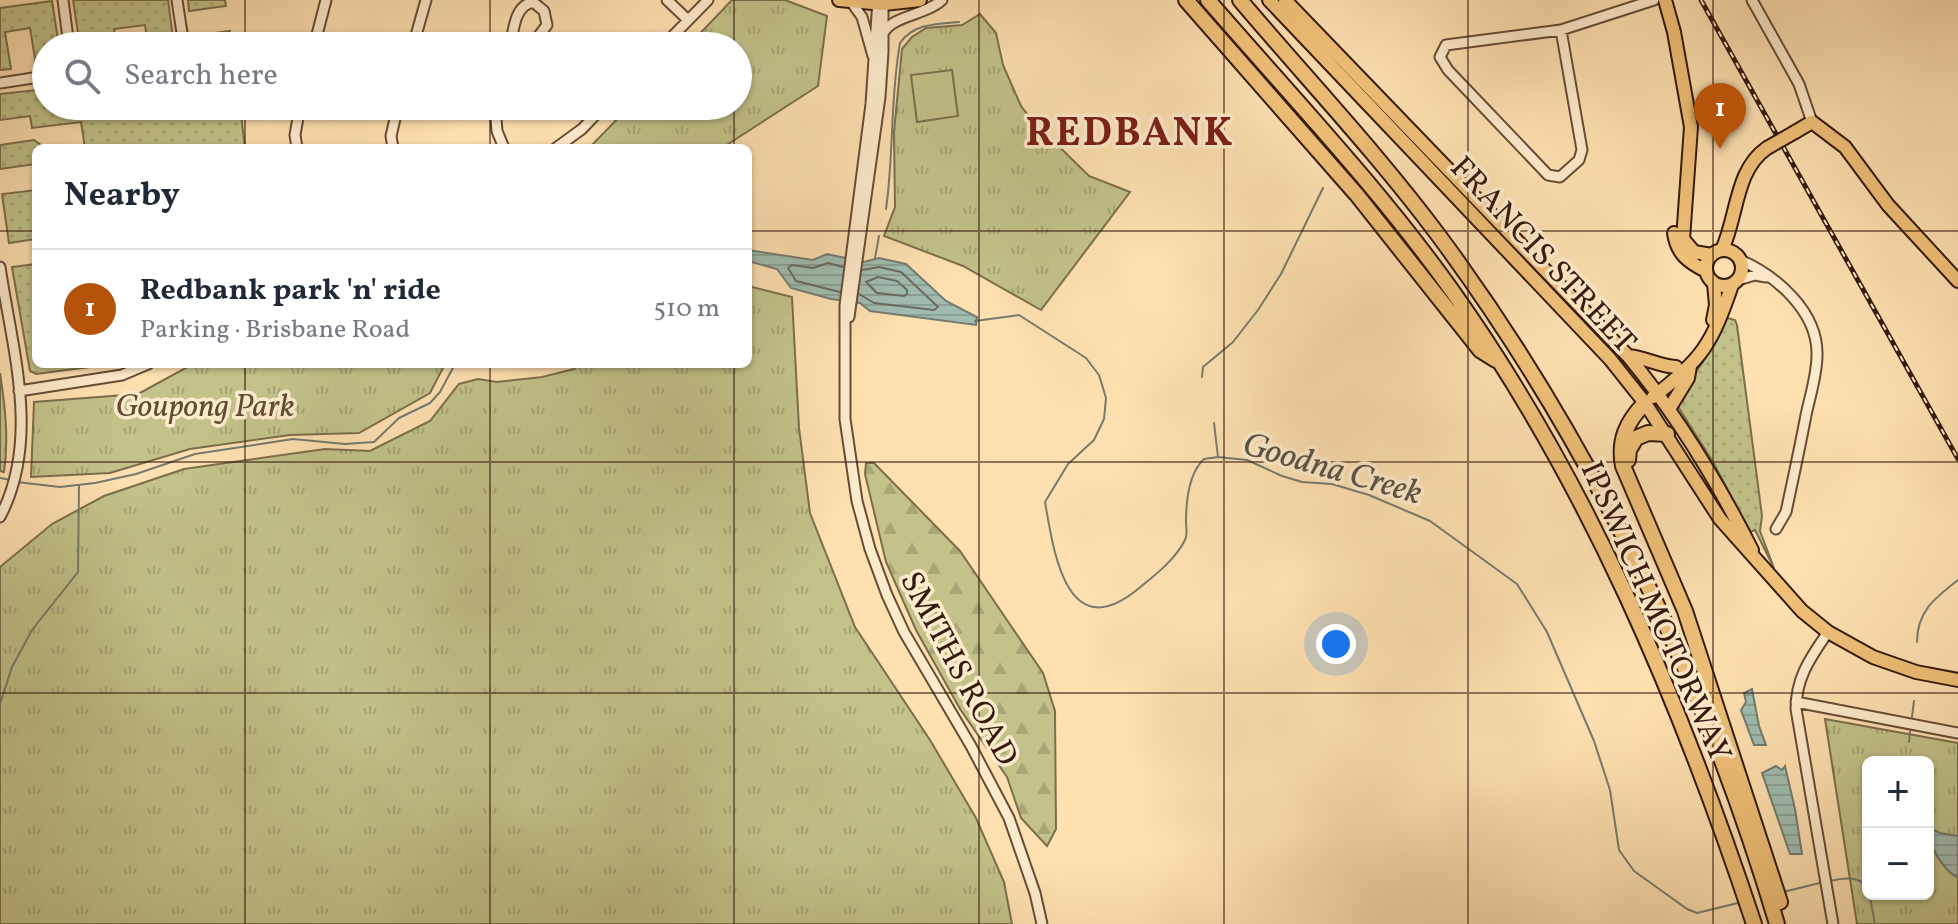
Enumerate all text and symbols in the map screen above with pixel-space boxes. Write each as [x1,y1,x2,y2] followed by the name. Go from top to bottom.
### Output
[32,32,752,120] search box
[60,54,104,98] icon: search
[124,55,278,97] text: Search here
[1694,83,1746,149] pin: 1
[1025,107,1235,163] district label: REDBANK
[1439,148,1645,364] street label: FRANCIS STREET
[64,173,180,220] text: Nearby
[140,270,441,312] text: Redbank park 'n' ride
[85,291,95,327] text: 1
[654,291,720,327] text: 510 m
[140,312,410,348] text: Parking · Brisbane Road
[115,386,295,430] park label: Goupong Park
[1237,422,1427,518] water label: Goodna Creek
[1568,455,1740,770] street label: IPSWICH MOTORWAY
[888,564,1027,774] street label: SMITHS ROAD
[1316,624,1356,664] your location
[1862,756,1934,900] map controls
[1862,756,1934,828] button: +
[1862,828,1934,900] button: −

